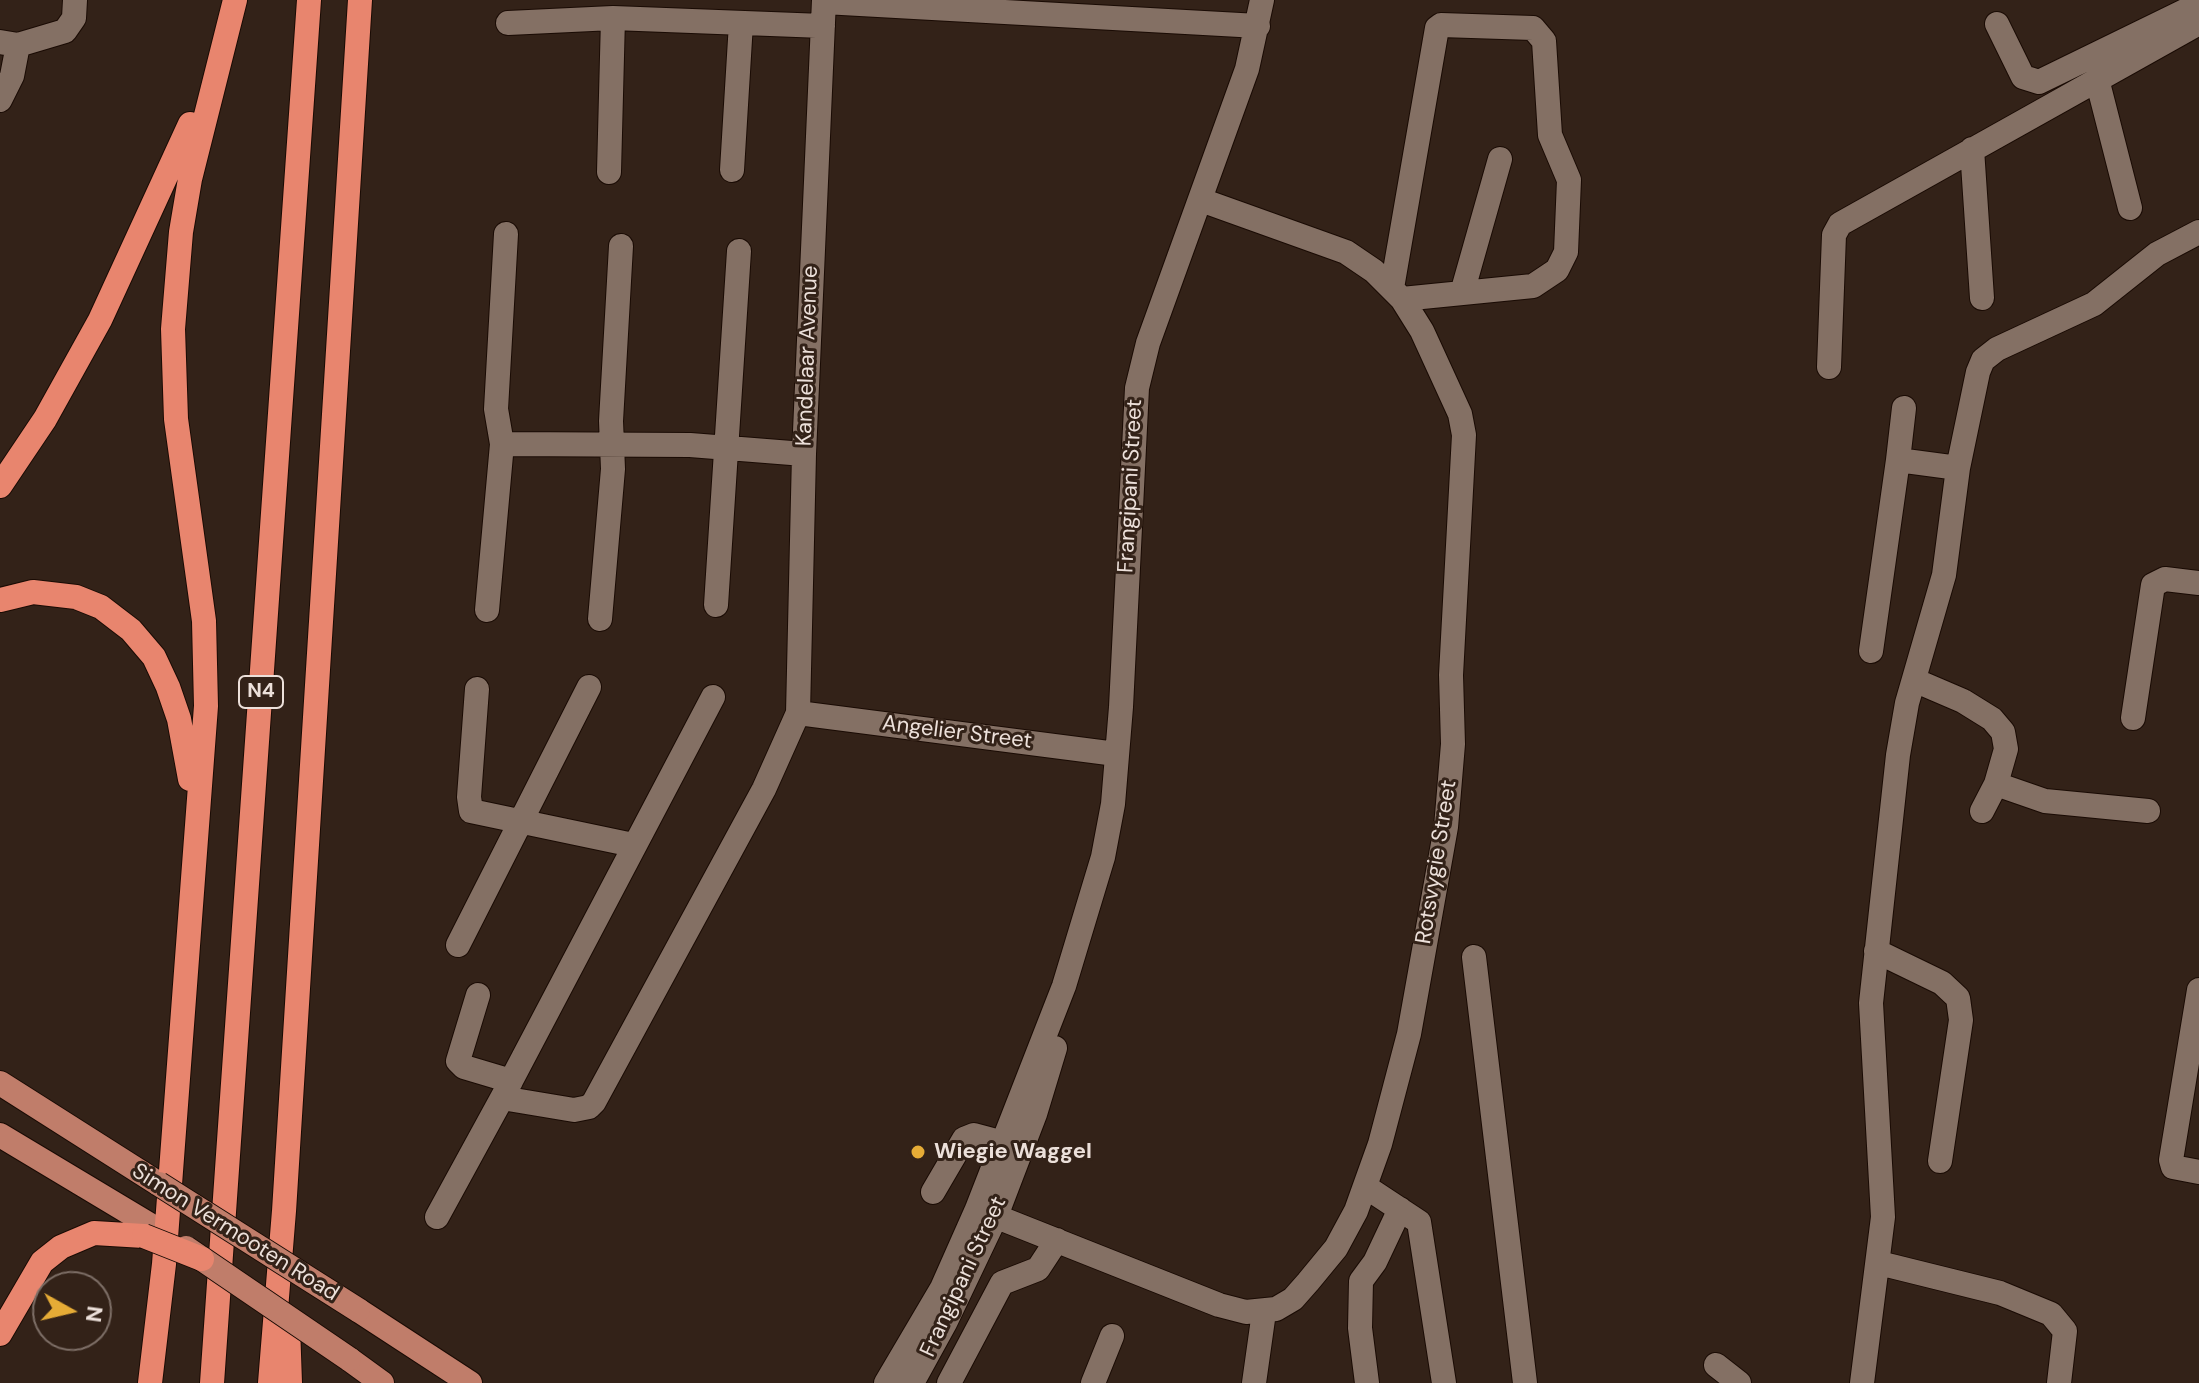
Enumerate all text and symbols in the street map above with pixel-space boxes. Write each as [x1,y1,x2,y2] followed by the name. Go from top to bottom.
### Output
[792,265,824,447] street label: Kandelaar Avenue
[1113,398,1149,574] street label: Frangipani Street
[239,676,283,708] road number: N4
[881,711,1033,755] street label: Angelier Street
[1411,778,1463,946] street label: Rotsvygie Street
[934,1139,1092,1165] place label: Wiegie Waggel
[909,1143,927,1161] marker: Wiegie Waggel
[127,1159,343,1307] street label: Simon Vermooten Road
[915,1193,1013,1361] street label: Frangipani Street
[32,1271,112,1351] north arrow
[79,1304,110,1324] text: N

